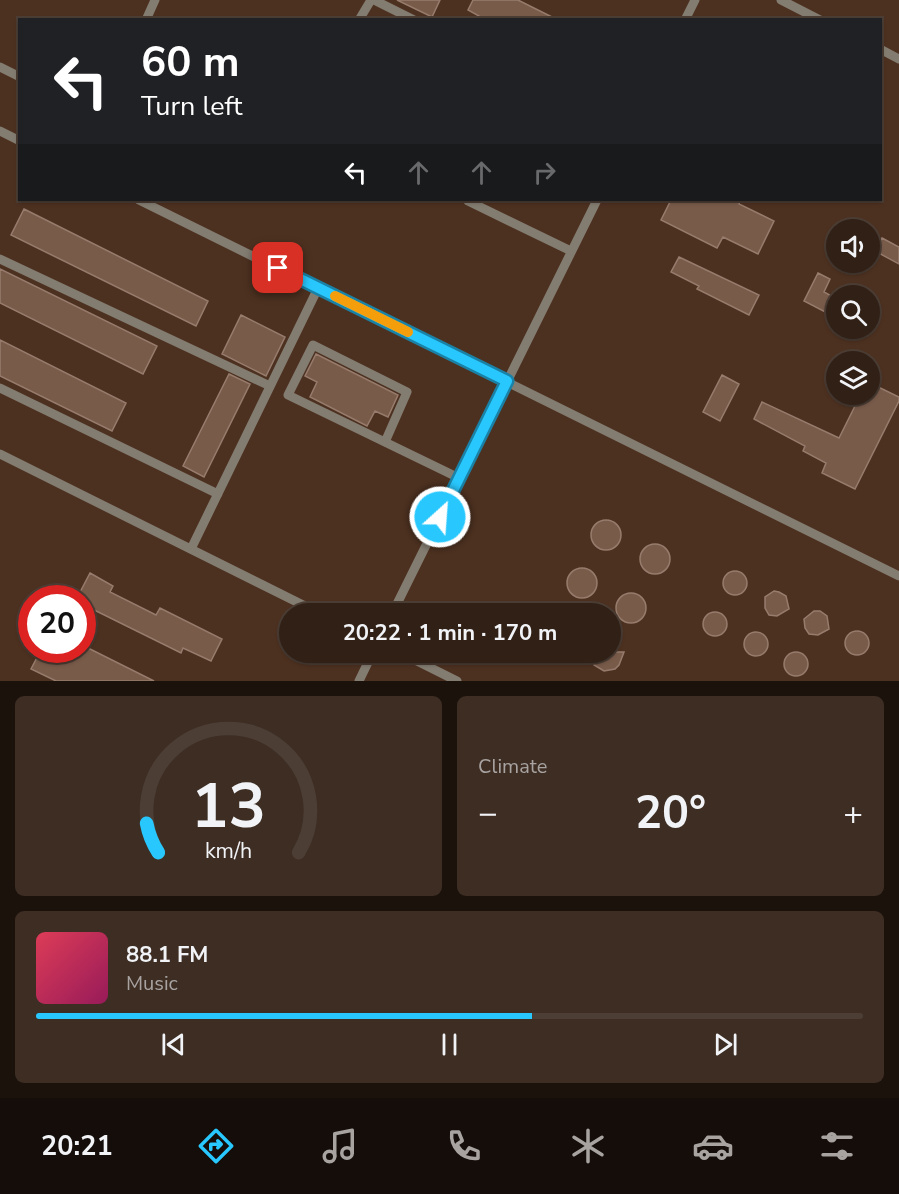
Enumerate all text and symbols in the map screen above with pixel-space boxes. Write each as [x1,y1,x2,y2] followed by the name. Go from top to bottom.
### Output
[141,34,240,91] text: 60 m
[42,42,120,120] icon: left
[141,88,242,125] text: Turn left
[339,156,372,189] icon: left
[402,156,435,189] icon: ahead
[465,156,498,189] icon: ahead
[528,156,561,189] icon: right
[826,219,880,405] map controls
[826,219,880,273] button: sound
[252,242,303,293] pin
[261,251,294,284] icon: arrive
[826,285,880,339] button: search
[826,351,880,405] button: layers
[408,485,472,549] position arrow
[18,585,96,663] speed limit sign: 20
[343,618,557,648] text: 20:22 · 1 min · 170 m
[478,753,547,780] text: Climate
[191,764,266,849] text: 13
[635,783,706,844] text: 20°
[478,791,498,836] text: −
[843,791,863,836] text: +
[205,836,252,866] text: km/h
[126,940,208,970] text: 88.1 FM
[126,970,178,997] text: Music
[157,1028,190,1061] icon: previous
[433,1028,466,1061] icon: pause
[709,1028,742,1061] icon: next
[195,1125,237,1167] icon: directions
[319,1125,361,1167] icon: music
[443,1125,485,1167] icon: phone
[567,1125,609,1167] icon: climate
[692,1125,734,1167] icon: car
[816,1125,858,1167] icon: filters
[41,1128,113,1165] text: 20:21

